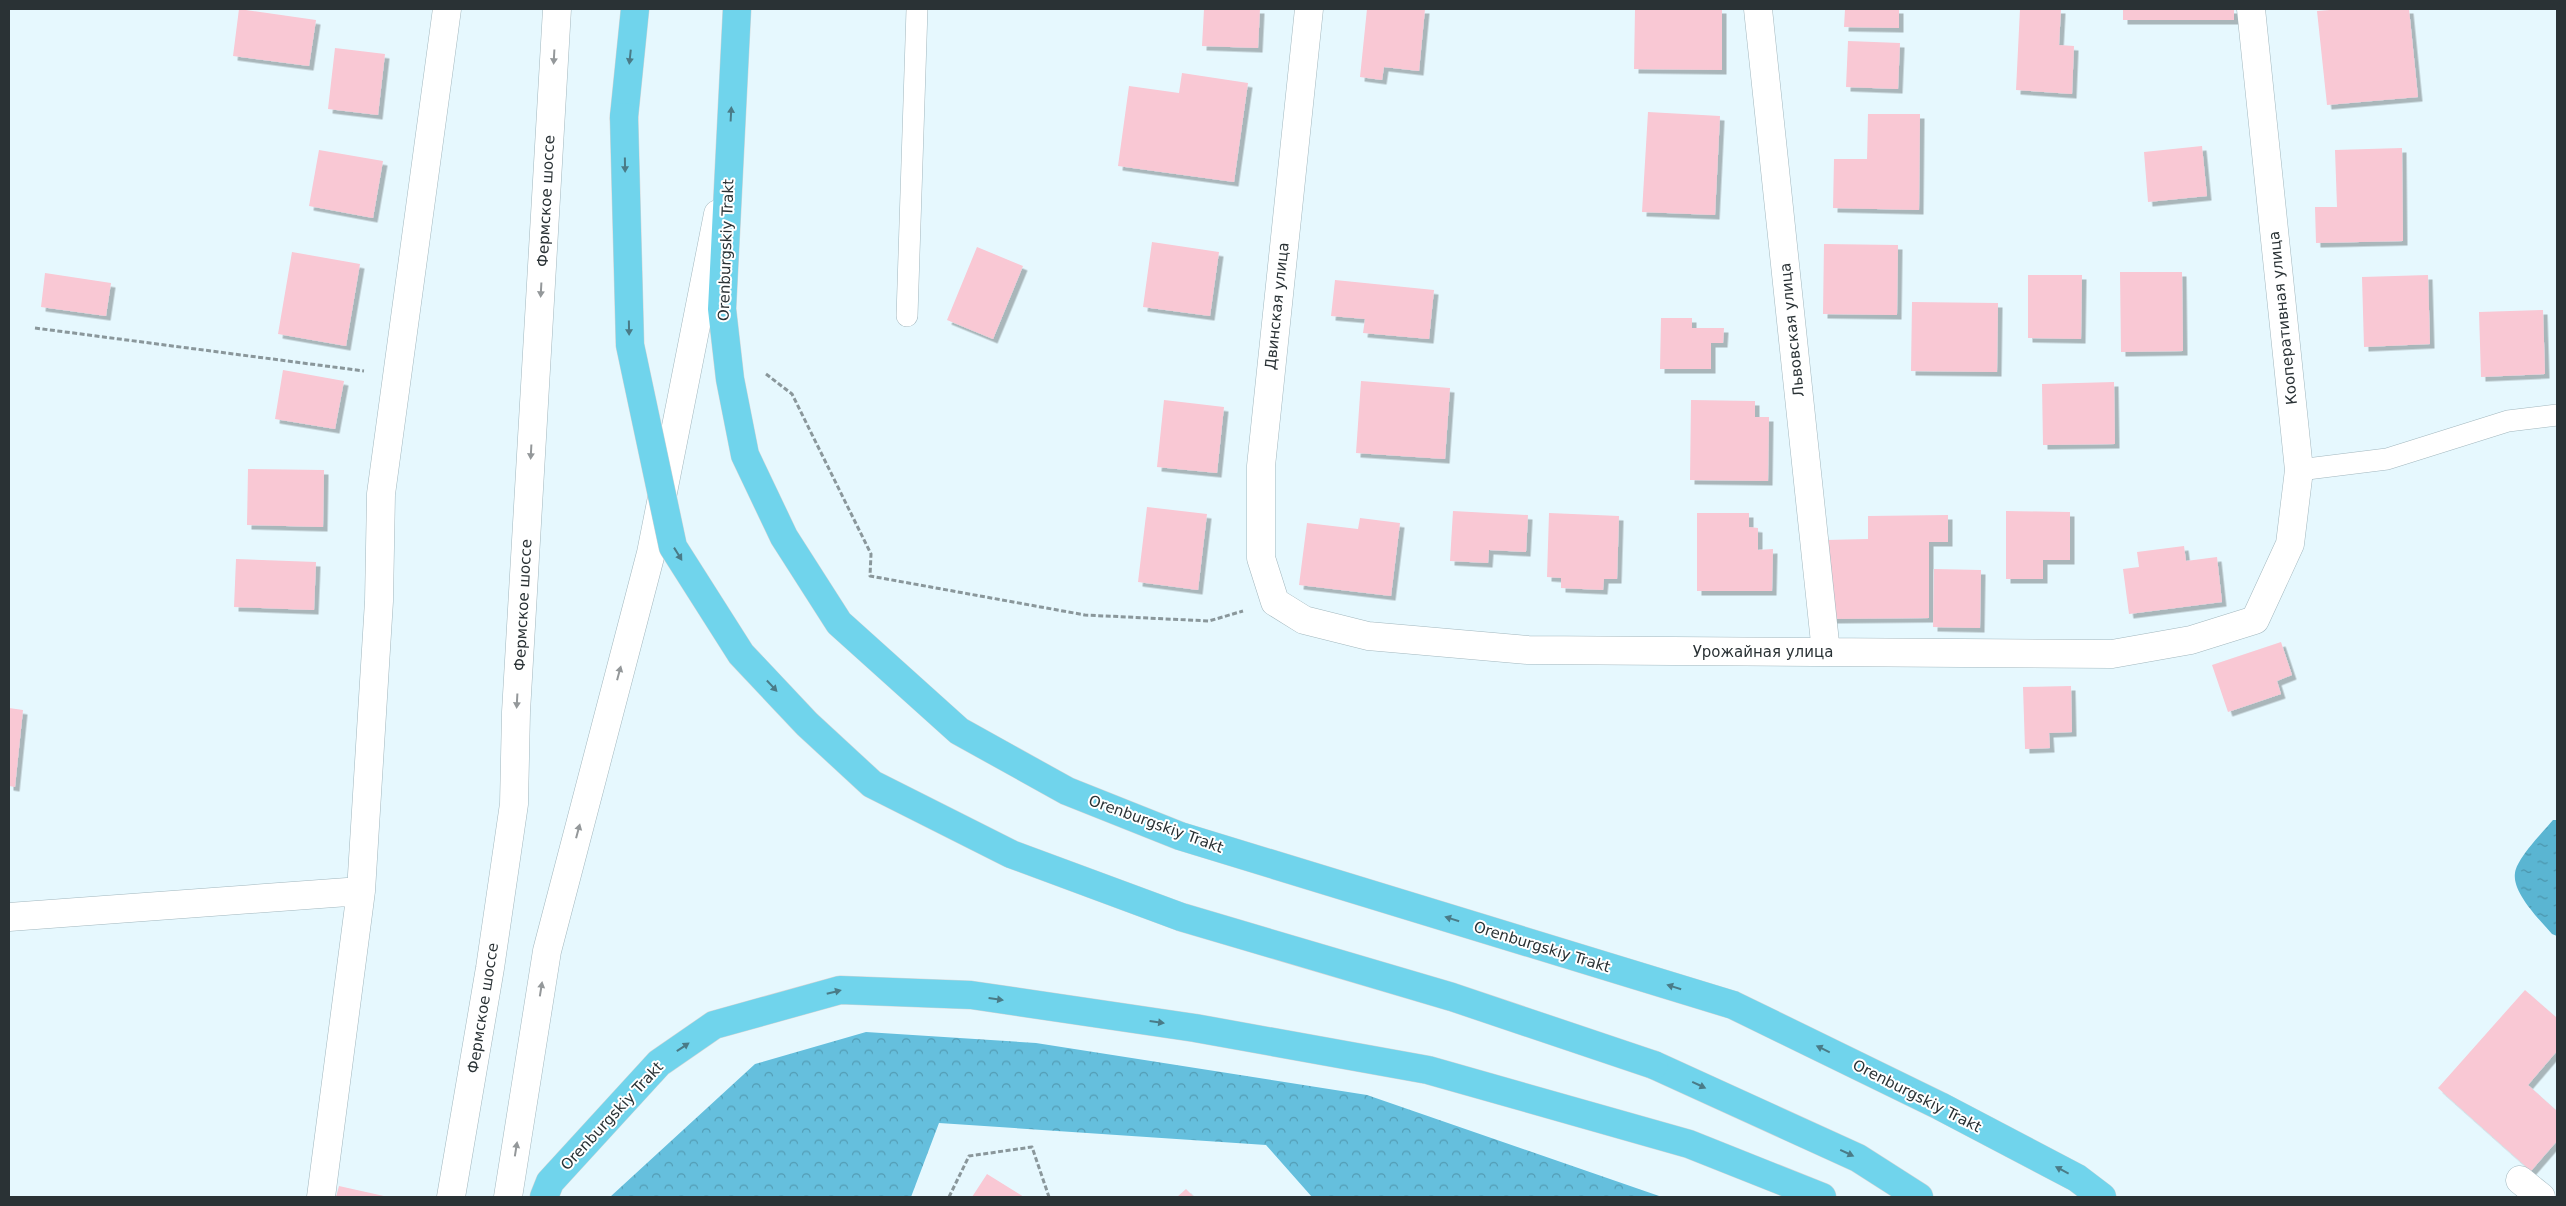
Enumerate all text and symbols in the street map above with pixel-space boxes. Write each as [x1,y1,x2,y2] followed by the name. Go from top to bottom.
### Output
[550,50,558,66] one-way arrow
[626,50,634,66] one-way arrow
[728,105,736,121] one-way arrow
[534,135,558,267] street label: Фермское шоссе
[621,158,629,174] one-way arrow
[715,179,737,321] street label: Orenburgskiy Trakt
[2265,230,2301,406] street label: Кооперативная улица
[1261,241,1293,371] street label: Двинская улица
[1776,262,1808,398] street label: Львовская улица
[536,282,544,298] one-way arrow
[626,320,634,336] one-way arrow
[527,444,535,460] one-way arrow
[511,539,535,671] street label: Фермское шоссе
[673,548,683,561] one-way arrow
[1693,643,1833,661] street label: Урожайная улица
[616,666,624,681] one-way arrow
[766,680,778,692] one-way arrow
[513,694,521,710] one-way arrow
[1086,791,1226,857] street label: Orenburgskiy Trakt
[574,823,582,838] one-way arrow
[1444,914,1459,922] one-way arrow
[1471,918,1613,976] street label: Orenburgskiy Trakt
[464,941,502,1075] street label: Фермское шоссе
[537,980,545,996] one-way arrow
[1666,983,1681,990] one-way arrow
[826,988,841,996] one-way arrow
[988,995,1004,1003] one-way arrow
[1149,1018,1165,1026] one-way arrow
[676,1042,689,1052] one-way arrow
[1816,1045,1831,1053] one-way arrow
[1850,1056,1984,1136] street label: Orenburgskiy Trakt
[557,1058,667,1174] street label: Orenburgskiy Trakt
[1692,1082,1706,1090] one-way arrow
[512,1141,520,1157] one-way arrow
[1840,1149,1854,1157] one-way arrow
[2055,1166,2069,1174] one-way arrow

